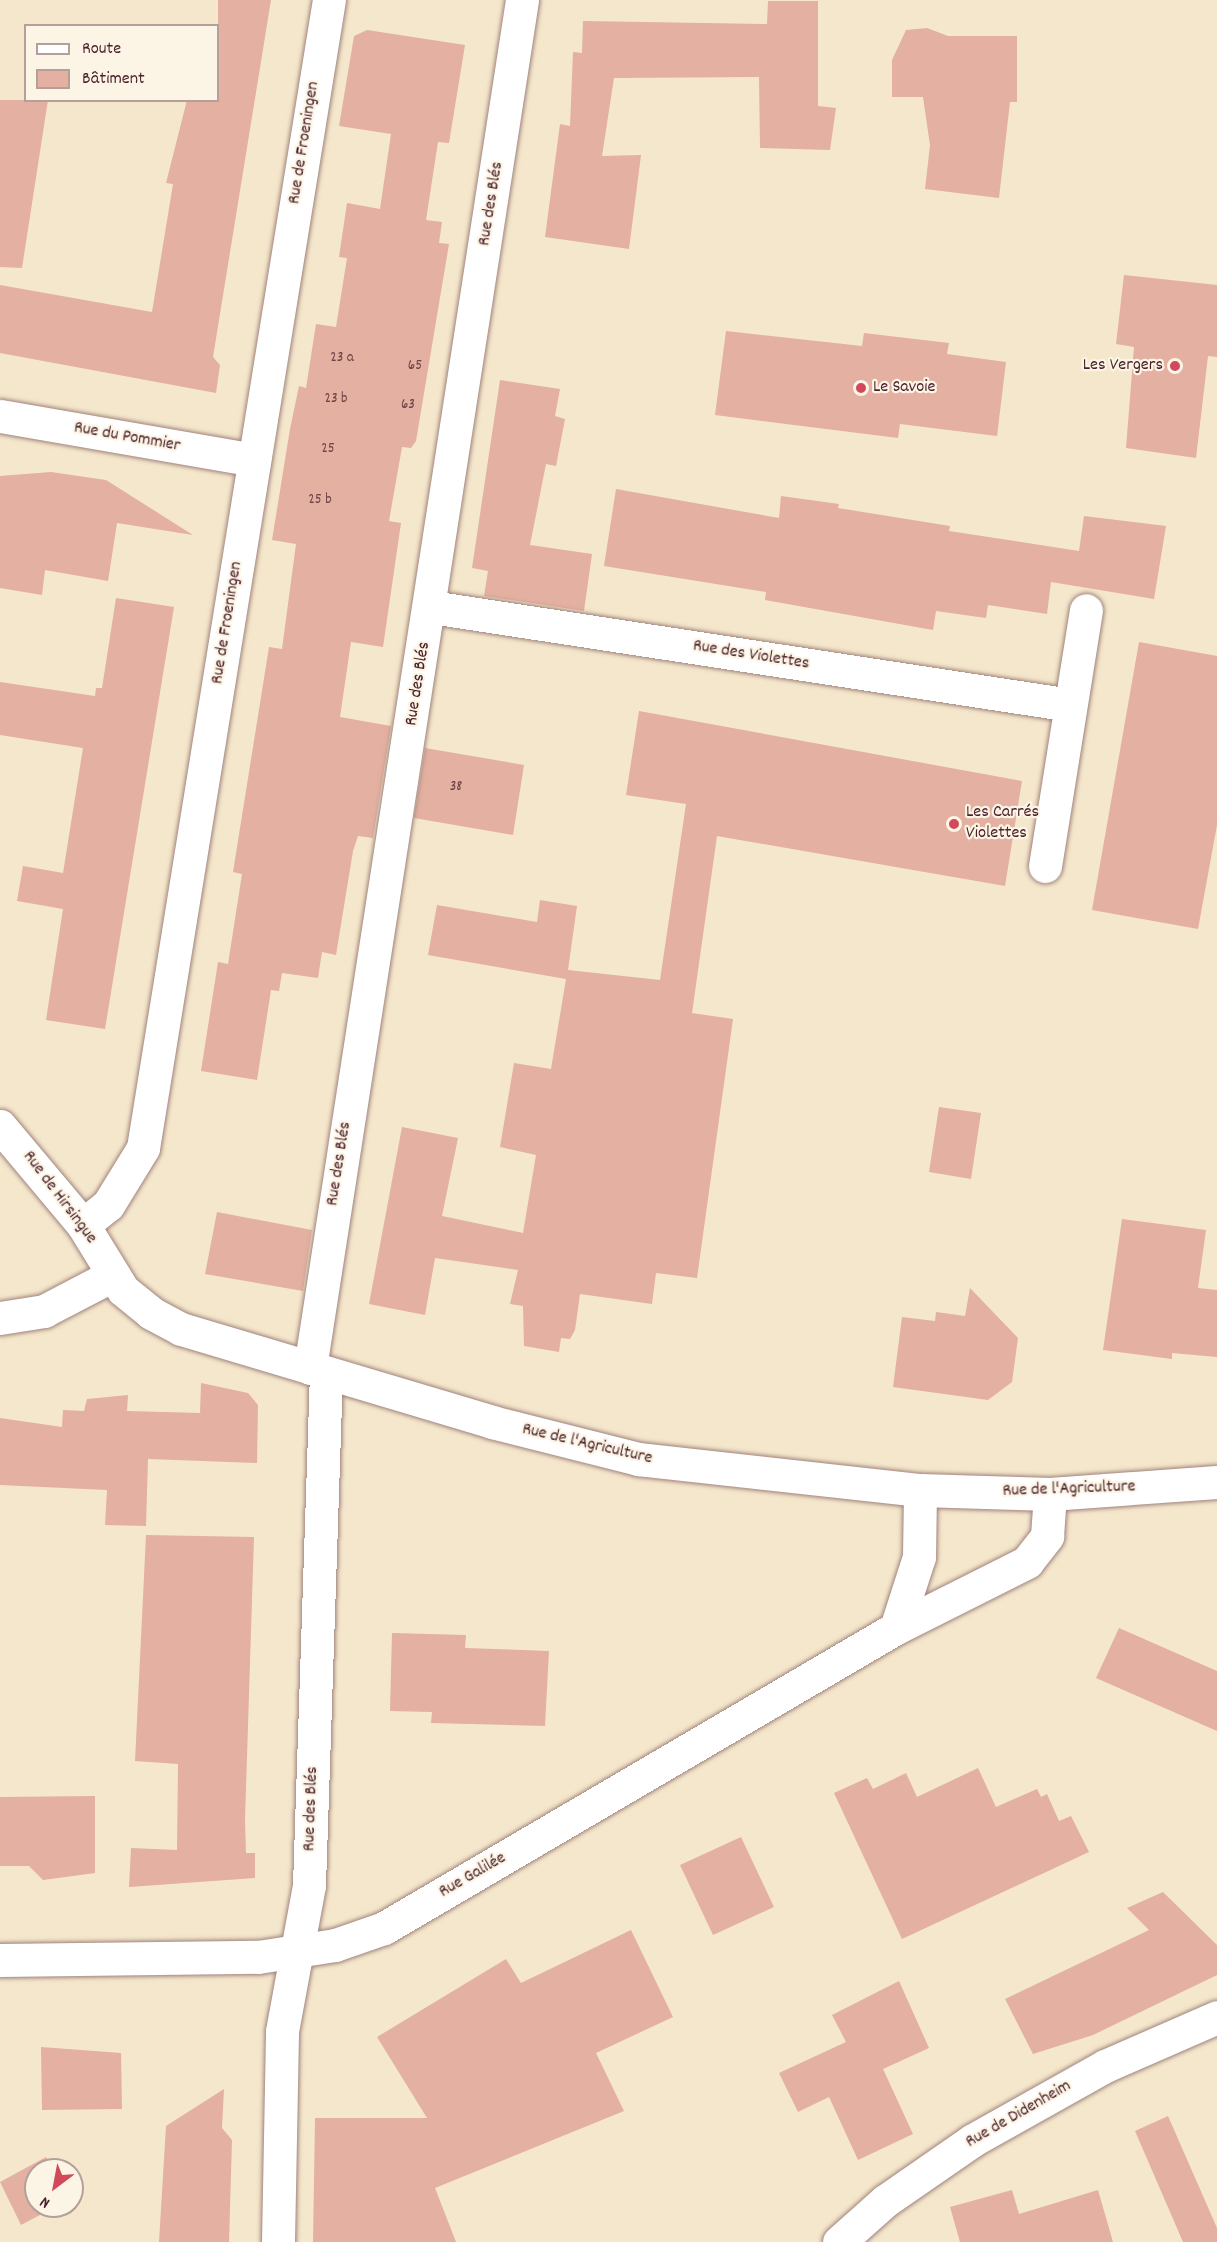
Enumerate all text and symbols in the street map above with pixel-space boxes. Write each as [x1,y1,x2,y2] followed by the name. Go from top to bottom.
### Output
[24,24,219,102] legend
[82,37,121,62] text: Route
[82,67,145,92] text: Bâtiment
[285,80,325,206] street label: Rue de Froeningen
[475,160,509,248] street label: Rue des Blés
[330,350,354,368] house number: 23 a
[1083,355,1163,377] place label: Les Vergers
[408,358,422,376] house number: 65
[1168,359,1182,373] marker: Les Vergers
[873,377,936,399] place label: Le Savoie
[854,381,868,395] marker: Le Savoie
[324,391,348,409] house number: 23 b
[401,397,415,415] house number: 63
[72,418,182,458] street label: Rue du Pommier
[321,441,335,459] house number: 25
[308,492,332,510] house number: 25 b
[208,560,248,686] street label: Rue de Froeningen
[691,636,811,676] street label: Rue des Violettes
[402,640,436,728] street label: Rue des Blés
[450,779,462,797] house number: 38
[966,803,1039,846] place label: Les Carrés Violettes
[947,817,961,831] marker: Les Carrés Violettes
[323,1120,357,1208] street label: Rue des Blés
[17,1147,101,1249] street label: Rue de Hirsingue
[520,1420,654,1470] street label: Rue de l'Agriculture
[1002,1477,1136,1503] street label: Rue de l'Agriculture
[300,1766,324,1852] street label: Rue des Blés
[436,1848,510,1904] street label: Rue Galilée
[962,2076,1076,2154] street label: Rue de Didenheim
[24,2158,84,2218] north arrow
[36,2190,55,2214] text: N

